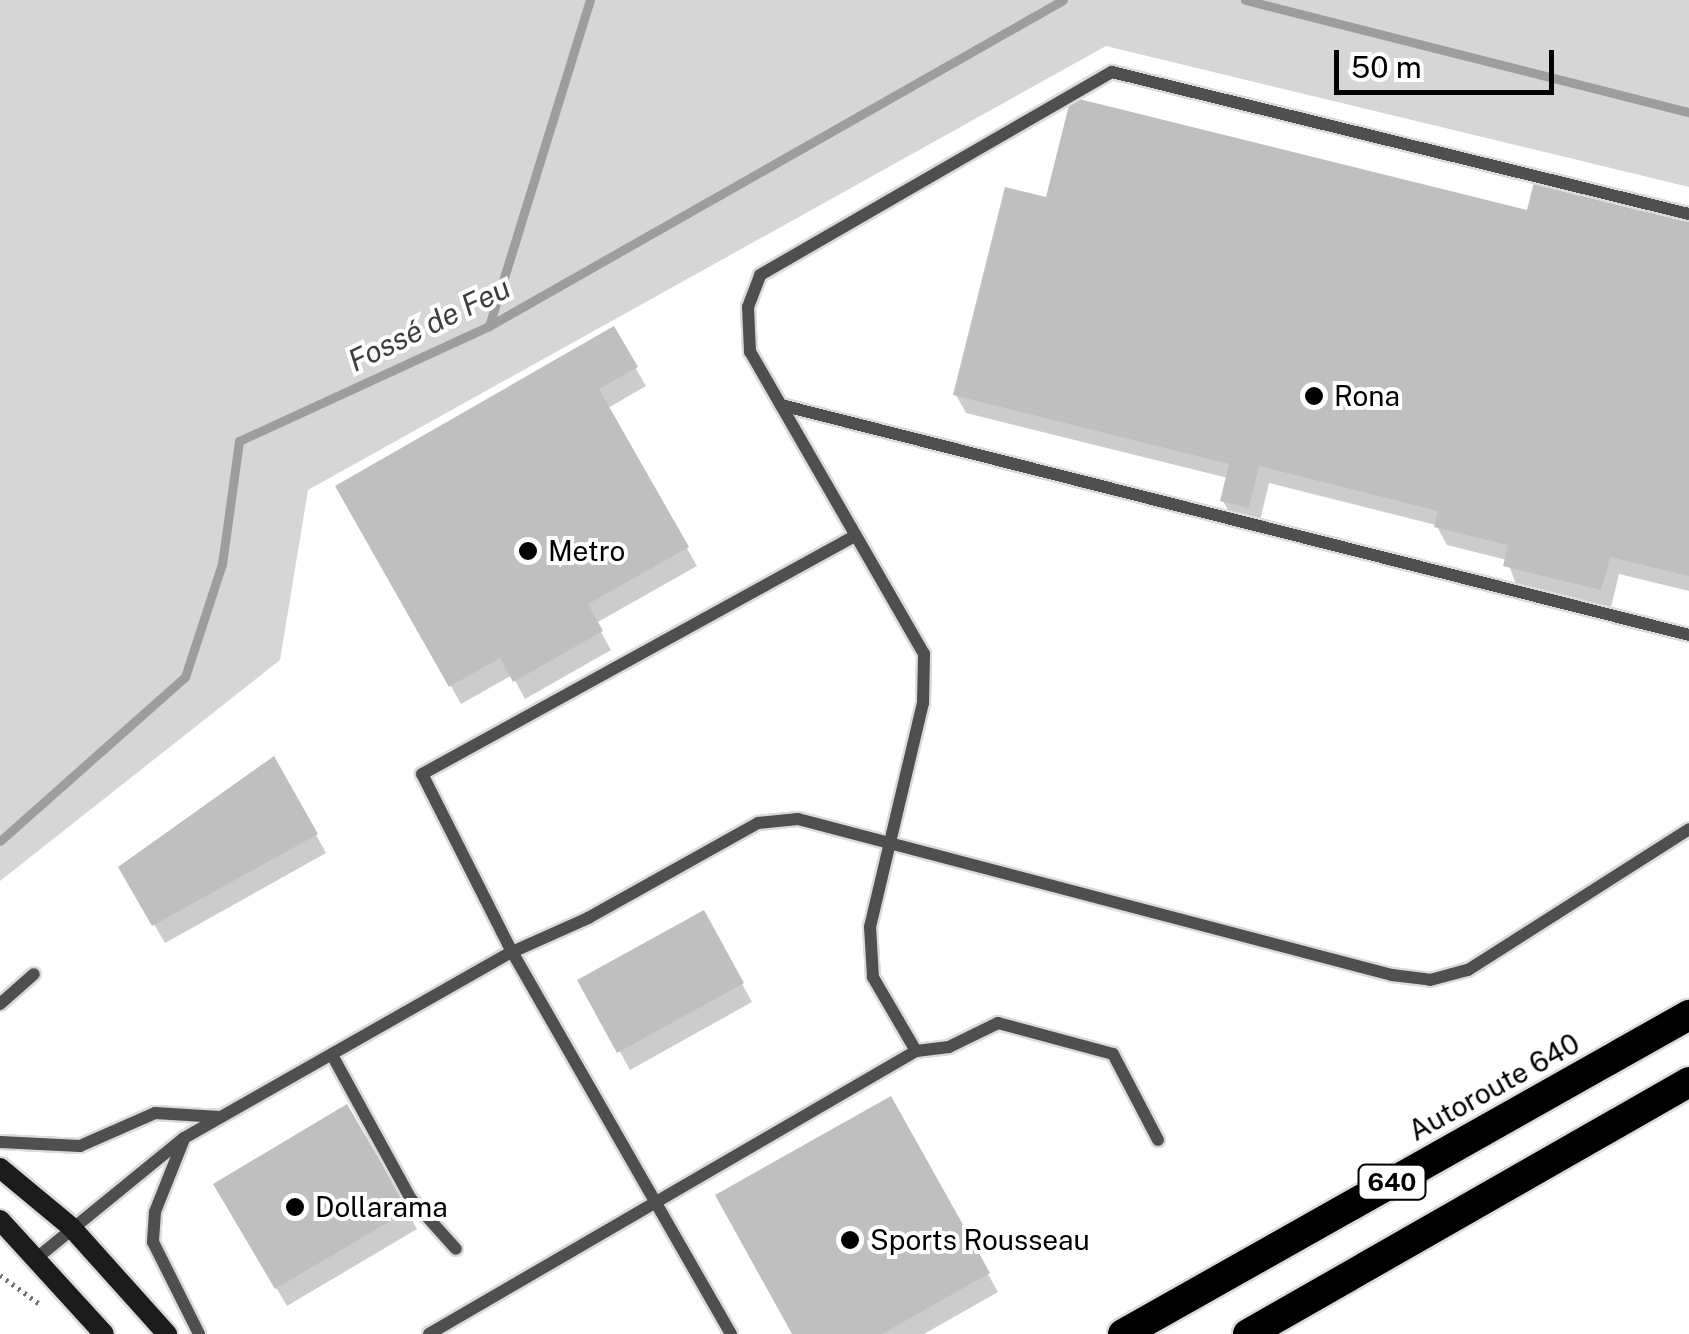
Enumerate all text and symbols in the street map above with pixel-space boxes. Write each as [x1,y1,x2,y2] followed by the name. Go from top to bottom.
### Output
[1339,30,1559,92] scale bar
[1351,49,1422,85] text: 50 m
[342,269,516,379] water label: Fossé de Feu
[1334,379,1400,413] place label: Rona
[1303,385,1325,407] marker: Rona
[548,534,625,568] place label: Metro
[517,540,539,562] marker: Metro
[1403,1026,1585,1148] street label: Autoroute 640
[1357,1162,1427,1202] road number: 640
[315,1190,448,1224] place label: Dollarama
[284,1196,306,1218] marker: Dollarama
[870,1223,1090,1257] place label: Sports Rousseau
[839,1229,861,1251] marker: Sports Rousseau

